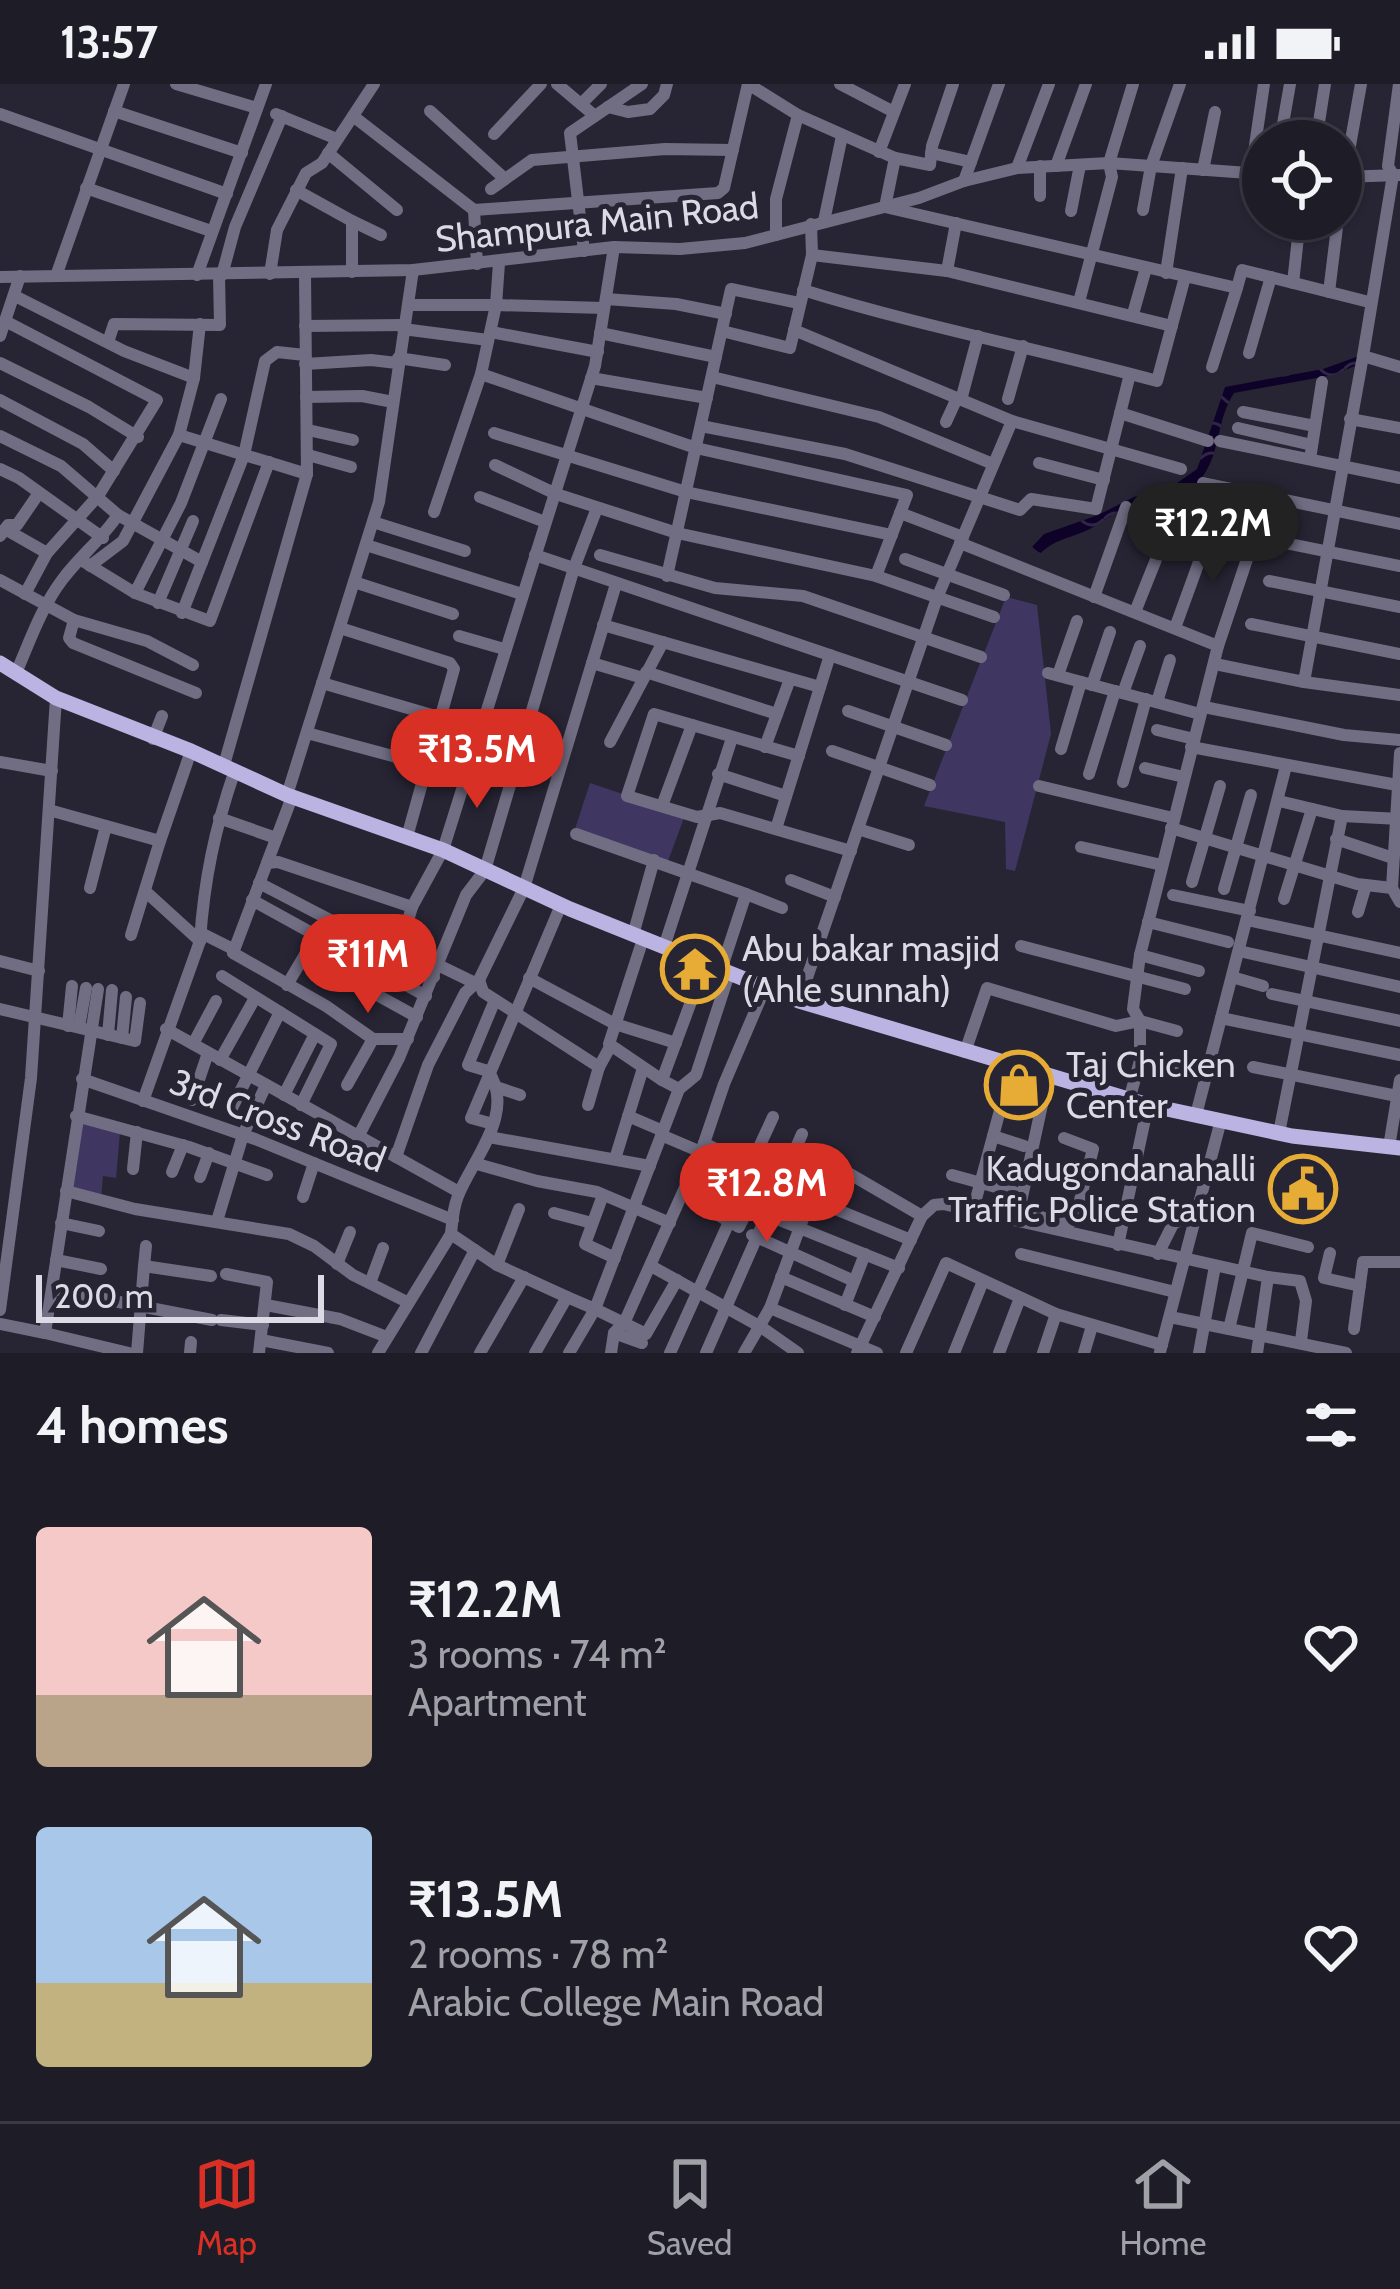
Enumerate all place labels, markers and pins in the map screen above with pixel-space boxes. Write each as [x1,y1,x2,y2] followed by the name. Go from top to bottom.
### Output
[1115,483,1311,585] pin: ₹12.2M
[379,709,575,811] pin: ₹13.5M
[297,914,439,1016] pin: ₹11M
[742,926,1000,1011] place label: Abu bakar masjid (Ahle sunnah)
[660,934,730,1004] temple icon: Abu bakar masjid (Ahle sunnah)
[1066,1042,1236,1127] place label: Taj Chicken Center
[984,1050,1054,1120] shop icon: Taj Chicken Center
[669,1143,865,1245] pin: ₹12.8M
[948,1146,1256,1231] place label: Kadugondanahalli Traffic Police Station
[1268,1154,1338,1224] public building icon: Kadugondanahalli Traffic Police Station

